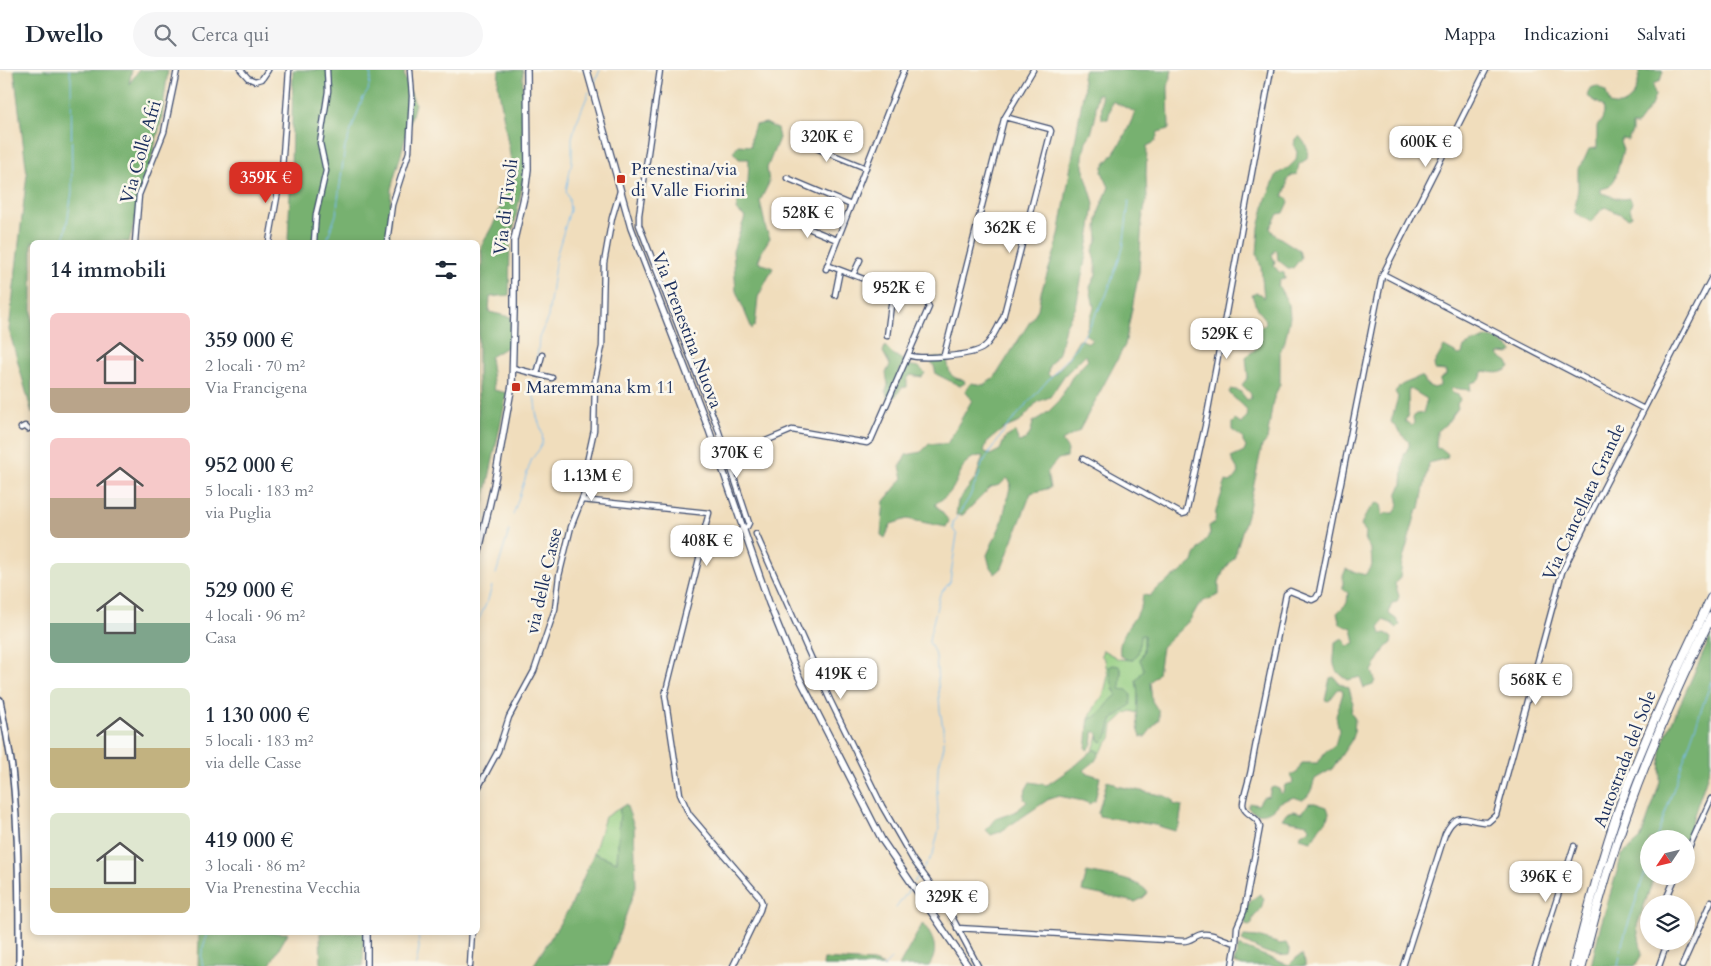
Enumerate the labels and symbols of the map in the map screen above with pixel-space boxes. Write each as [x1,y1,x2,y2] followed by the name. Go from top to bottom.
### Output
[114,97,168,207] street label: Via Colle Afri
[786,121,868,163] pin: 320K €
[1385,126,1467,168] pin: 600K €
[488,157,524,257] street label: Via di Tivoli
[631,157,746,203] place label: Prenestina/via di Valle Fiorini
[225,162,307,204] pin: 359K €
[615,173,627,185] marker: Prenestina/via di Valle Fiorini
[767,196,849,239] pin: 528K €
[969,212,1051,254] pin: 362K €
[646,248,729,412] street label: Via Prenestina Nuova
[858,272,940,314] pin: 952K €
[1186,318,1268,360] pin: 529K €
[526,375,675,400] place label: Maremmana km 11
[510,381,522,393] marker: Maremmana km 11
[1537,419,1631,585] street label: Via Cancellata Grande
[696,436,778,479] pin: 370K €
[546,460,638,502] pin: 1.13M €
[666,524,748,567] pin: 408K €
[520,525,568,637] street label: via delle Casse
[800,658,882,700] pin: 419K €
[1495,664,1577,706] pin: 568K €
[1587,687,1663,831] street label: Autostrada del Sole
[1640,830,1695,885] north arrow
[1505,860,1587,903] pin: 396K €
[911,880,993,923] pin: 329K €

